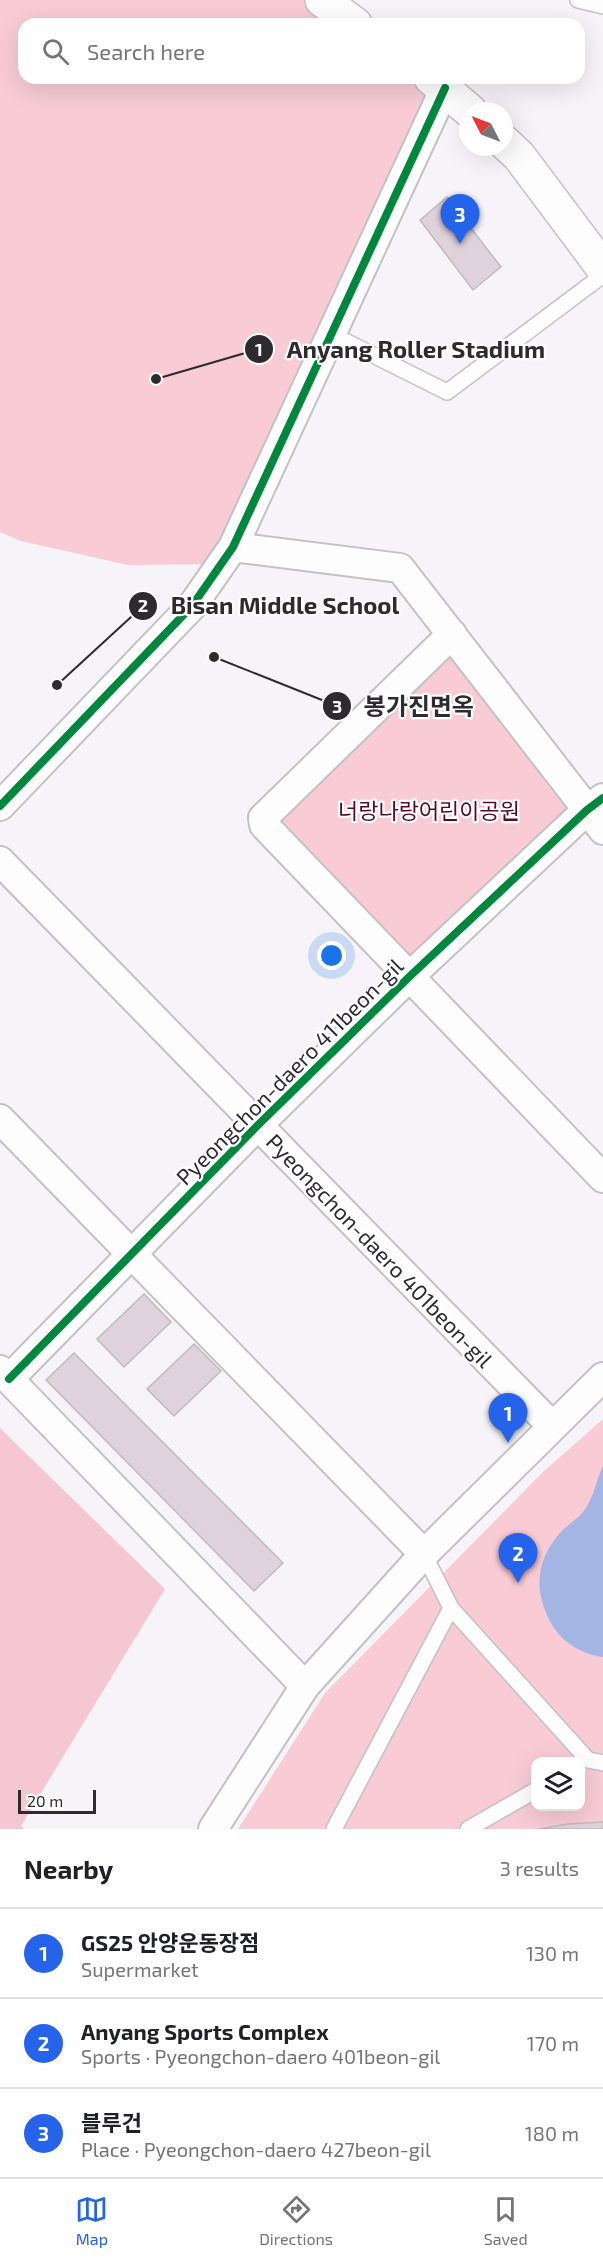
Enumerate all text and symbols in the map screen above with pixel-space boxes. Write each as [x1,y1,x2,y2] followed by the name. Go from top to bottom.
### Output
[18,18,585,84] search box
[39,35,72,68] icon: search
[87,38,205,64] text: Search here
[459,102,513,156] north arrow
[440,194,480,244] pin: 3
[244,328,557,370] callout: Anyang Roller Stadium
[287,334,545,363] text: Anyang Roller Stadium
[255,338,263,360] text: 1
[128,585,411,627] callout: Bisan Middle School
[171,590,399,619] text: Bisan Middle School
[138,594,148,616] text: 2
[322,685,486,727] callout: 봉가진면옥
[364,691,474,720] text: 봉가진면옥
[332,695,342,717] text: 3
[338,797,520,823] park label: 너랑나랑어린이공원
[317,941,346,970] your location
[170,952,408,1190] street label: Pyeongchon-daero 411beon-gil
[262,1128,499,1372] street label: Pyeongchon-daero 401beon-gil
[488,1394,528,1443] pin: 1
[498,1534,538,1583] pin: 2
[531,1757,585,1811] map controls
[531,1757,585,1811] button: layers
[18,1787,96,1814] scale bar
[27,1791,63,1810] text: 20 m
[24,1853,113,1884] text: Nearby
[500,1856,579,1880] text: 3 results
[81,1929,259,1955] text: GS25 안양운동장점
[39,1941,48,1965] text: 1
[526,1941,579,1965] text: 130 m
[81,1957,199,1981] text: Supermarket
[81,2018,329,2044] text: Anyang Sports Complex
[38,2031,49,2055] text: 2
[527,2031,579,2055] text: 170 m
[81,2044,440,2068] text: Sports · Pyeongchon-daero 401beon-gil
[81,2109,142,2135] text: 블루건
[38,2121,49,2145] text: 3
[525,2121,579,2145] text: 180 m
[81,2137,431,2161] text: Place · Pyeongchon-daero 427beon-gil
[75,2193,108,2248] tab: Map
[259,2193,333,2248] tab: Directions
[484,2193,528,2248] tab: Saved

